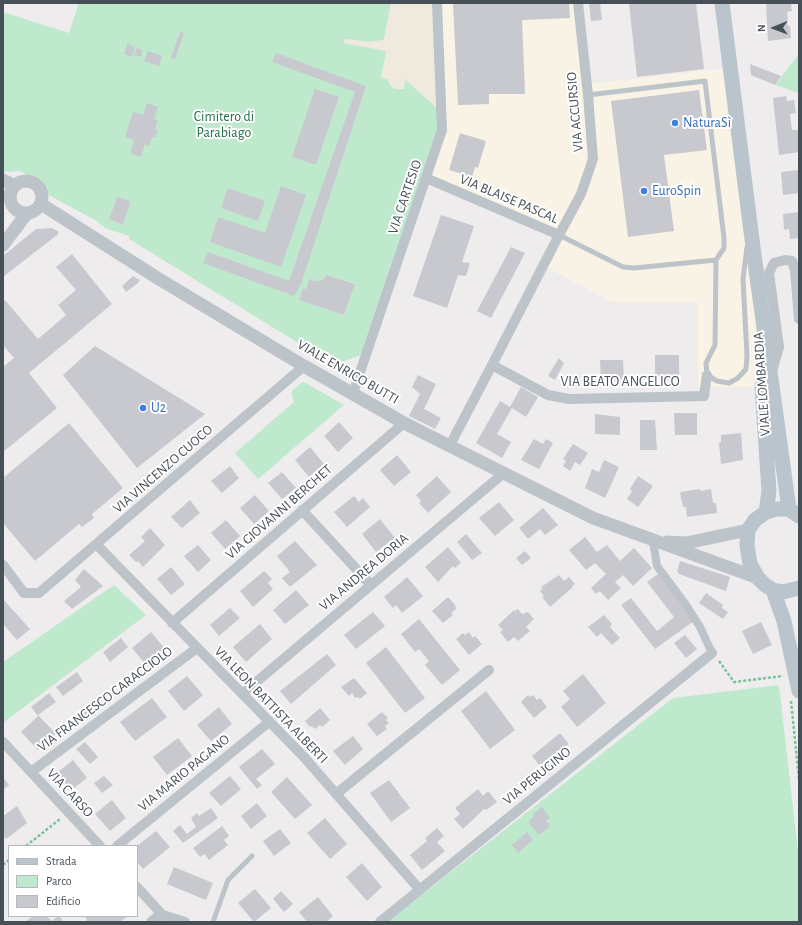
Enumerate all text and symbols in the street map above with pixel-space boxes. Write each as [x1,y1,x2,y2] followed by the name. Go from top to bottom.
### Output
[754,8,794,48] north arrow
[756,24,767,32] text: N
[563,71,587,153] street label: VIA ACCURSIO
[194,109,254,142] park label: Cimitero di Parabiago
[683,115,731,131] place label: NaturaSì
[670,118,680,128] marker: NaturaSì
[384,158,426,236] street label: VIA CARTESIO
[457,171,561,227] street label: VIA BLAISE PASCAL
[652,183,701,199] place label: EuroSpin
[639,186,649,196] marker: EuroSpin
[750,331,774,437] street label: VIALE LOMBARDIA
[294,336,402,408] street label: VIALE ENRICO BUTTI
[560,374,680,390] street label: VIA BEATO ANGELICO
[151,400,166,416] place label: U2
[138,403,148,413] marker: U2
[110,421,216,517] street label: VIA VINCENZO CUOCO
[222,461,336,563] street label: VIA GIOVANNI BERCHET
[316,530,412,614] street label: VIA ANDREA DORIA
[34,643,176,755] street label: VIA FRANCESCO CARACCIOLO
[211,643,331,767] street label: VIA LEON BATTISTA ALBERTI
[135,731,233,815] street label: VIA MARIO PAGANO
[500,743,574,809] street label: VIA PERUGINO
[43,765,97,821] street label: VIA CARSO
[8,845,138,917] legend
[46,855,77,867] text: Strada
[46,875,72,887] text: Parco
[46,895,81,907] text: Edificio

